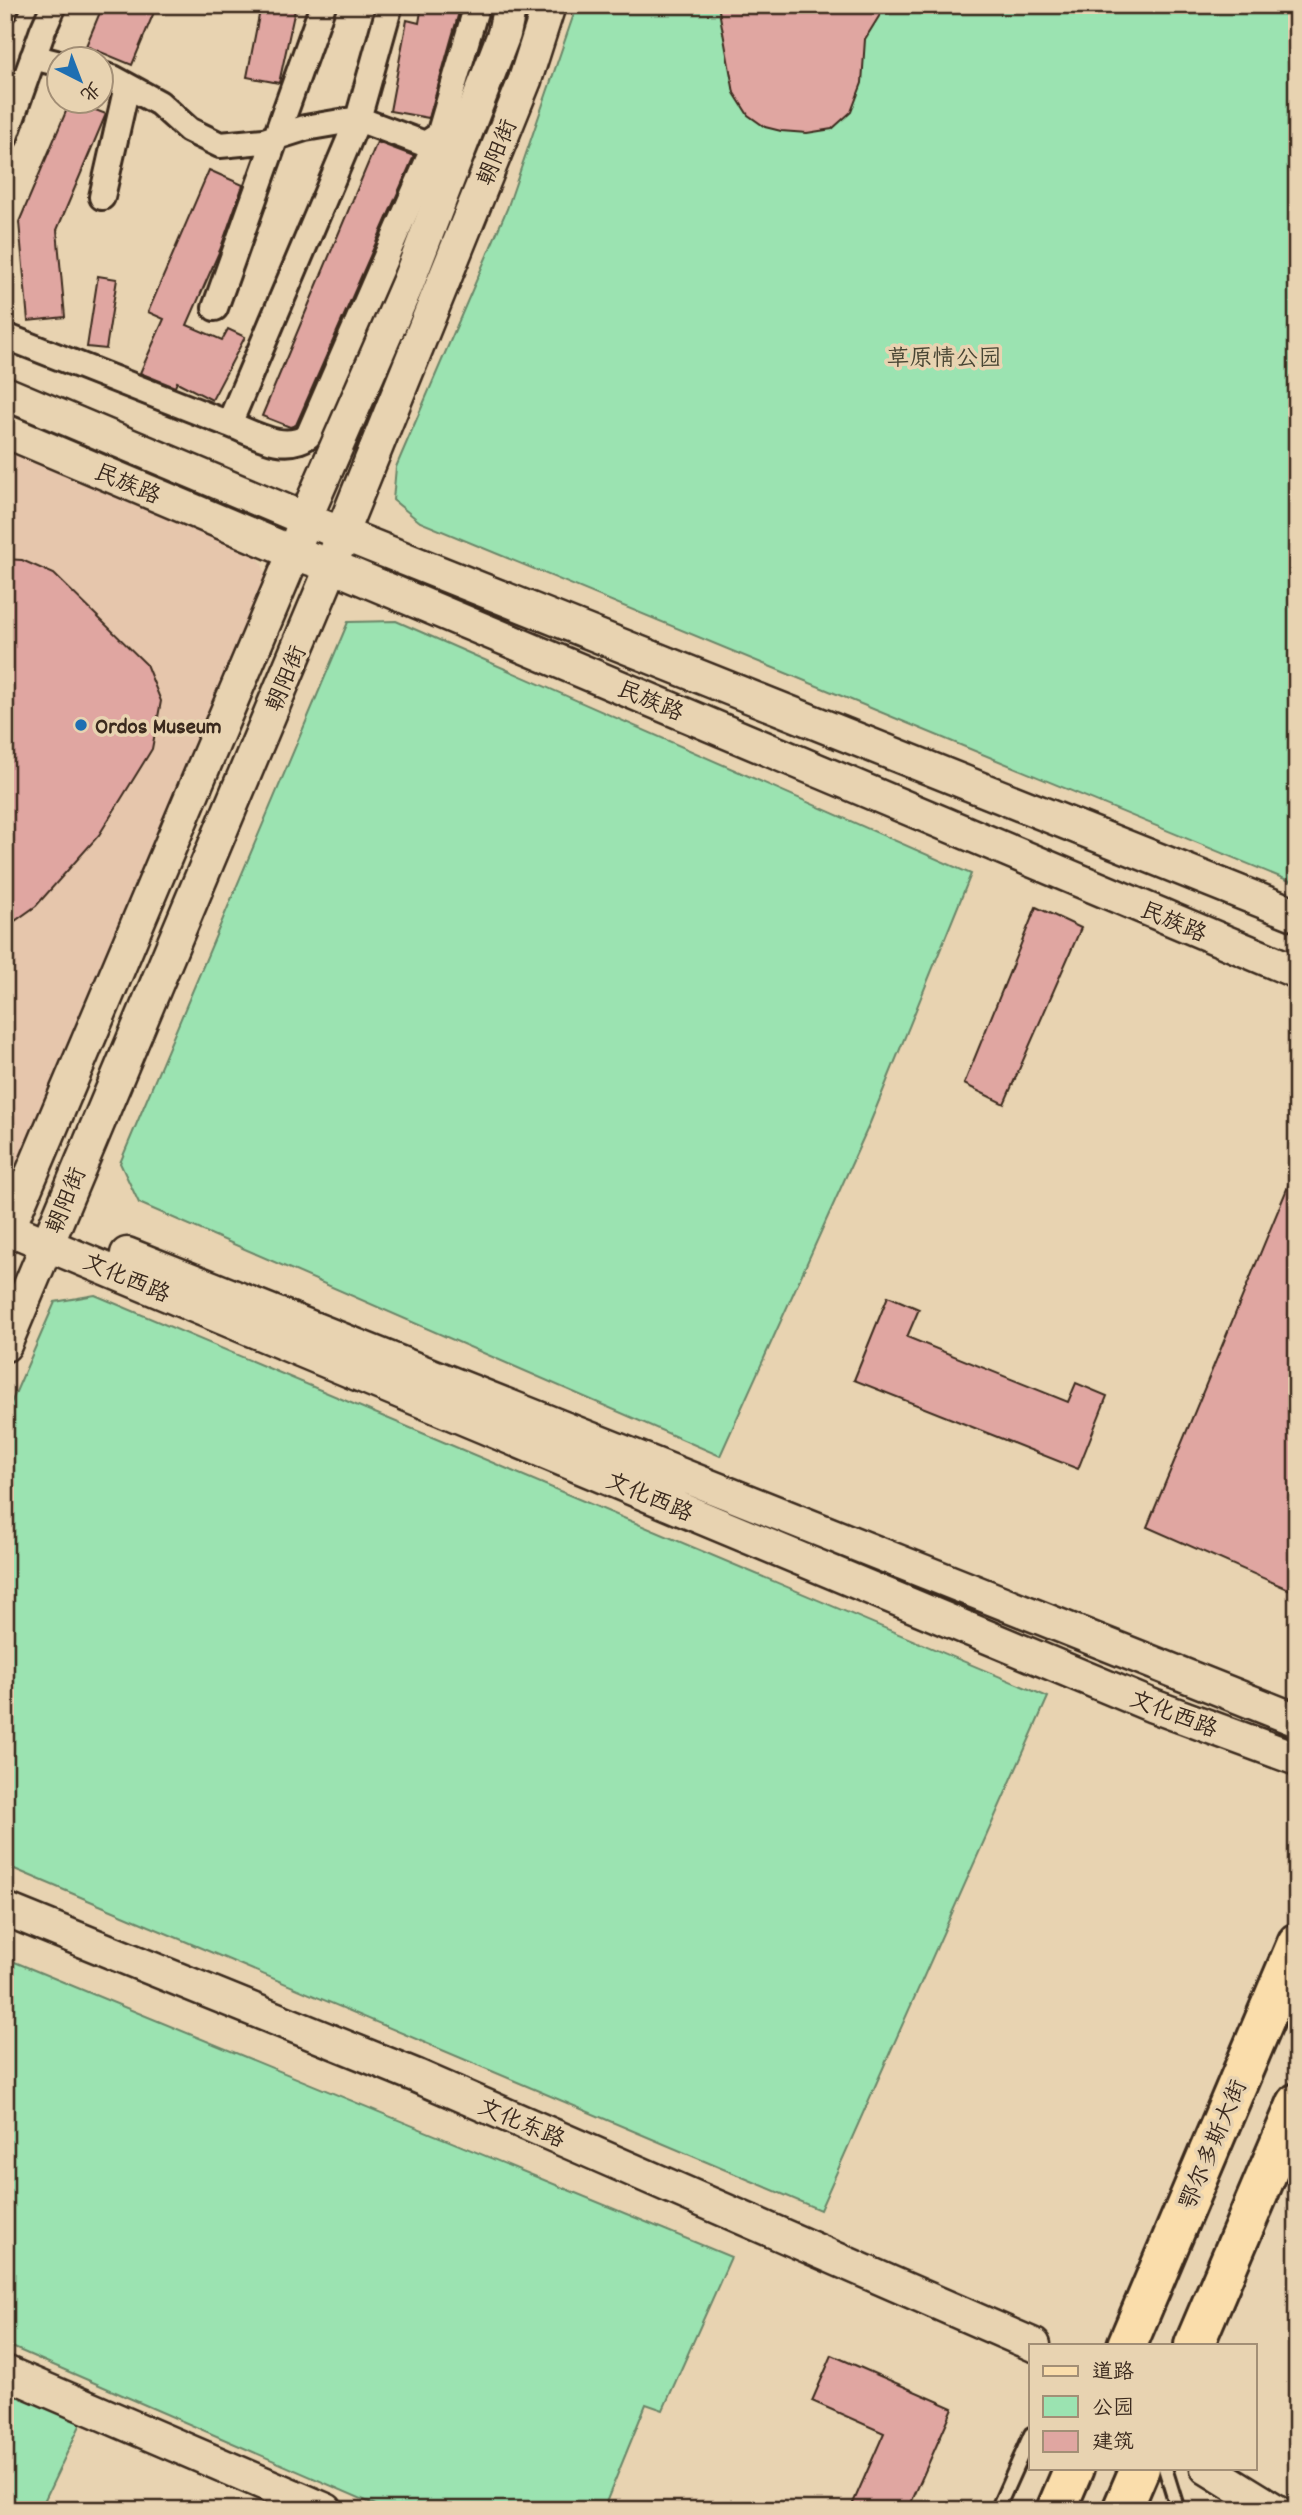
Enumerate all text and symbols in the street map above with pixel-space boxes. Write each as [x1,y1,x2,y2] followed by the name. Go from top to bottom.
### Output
[46,46,116,116] north arrow
[73,74,105,106] text: 北
[471,115,527,191] street label: 朝阳街
[887,344,1002,377] park label: 草原情公园
[88,458,165,515] street label: 民族路
[260,641,317,718] street label: 朝阳街
[611,675,688,732] street label: 民族路
[95,712,222,745] place label: Ordos Museum
[73,717,89,733] marker: Ordos Museum
[1134,896,1211,953] street label: 民族路
[40,1163,96,1239] street label: 朝阳街
[77,1247,174,1313] street label: 文化西路
[600,1466,697,1532] street label: 文化西路
[1124,1684,1222,1748] street label: 文化西路
[1173,2075,1257,2215] street label: 鄂尔多斯大街
[472,2092,569,2158] street label: 文化东路
[1029,2344,1256,2470] legend
[1092,2359,1134,2389] text: 道路
[1092,2395,1134,2425] text: 公园
[1092,2429,1134,2459] text: 建筑

